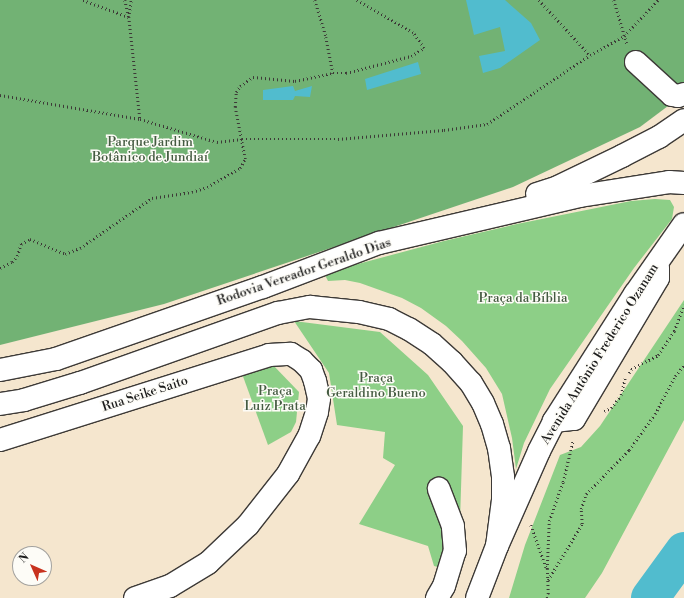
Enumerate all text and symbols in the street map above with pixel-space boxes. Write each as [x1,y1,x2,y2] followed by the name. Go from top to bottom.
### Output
[92,135,208,166] park label: Parque Jardim Botânico de Jundiaí
[215,235,393,309] street label: Rodovia Vereador Geraldo Dias
[538,261,662,447] street label: Avenida Antônio Frederico Ozanam
[478,290,568,306] park label: Praça da Bíblia
[326,371,426,402] park label: Praça Geraldino Bueno
[100,373,190,415] street label: Rua Seike Saito
[244,384,306,415] park label: Praça Luiz Prata
[12,546,52,586] north arrow
[16,550,32,566] text: N

